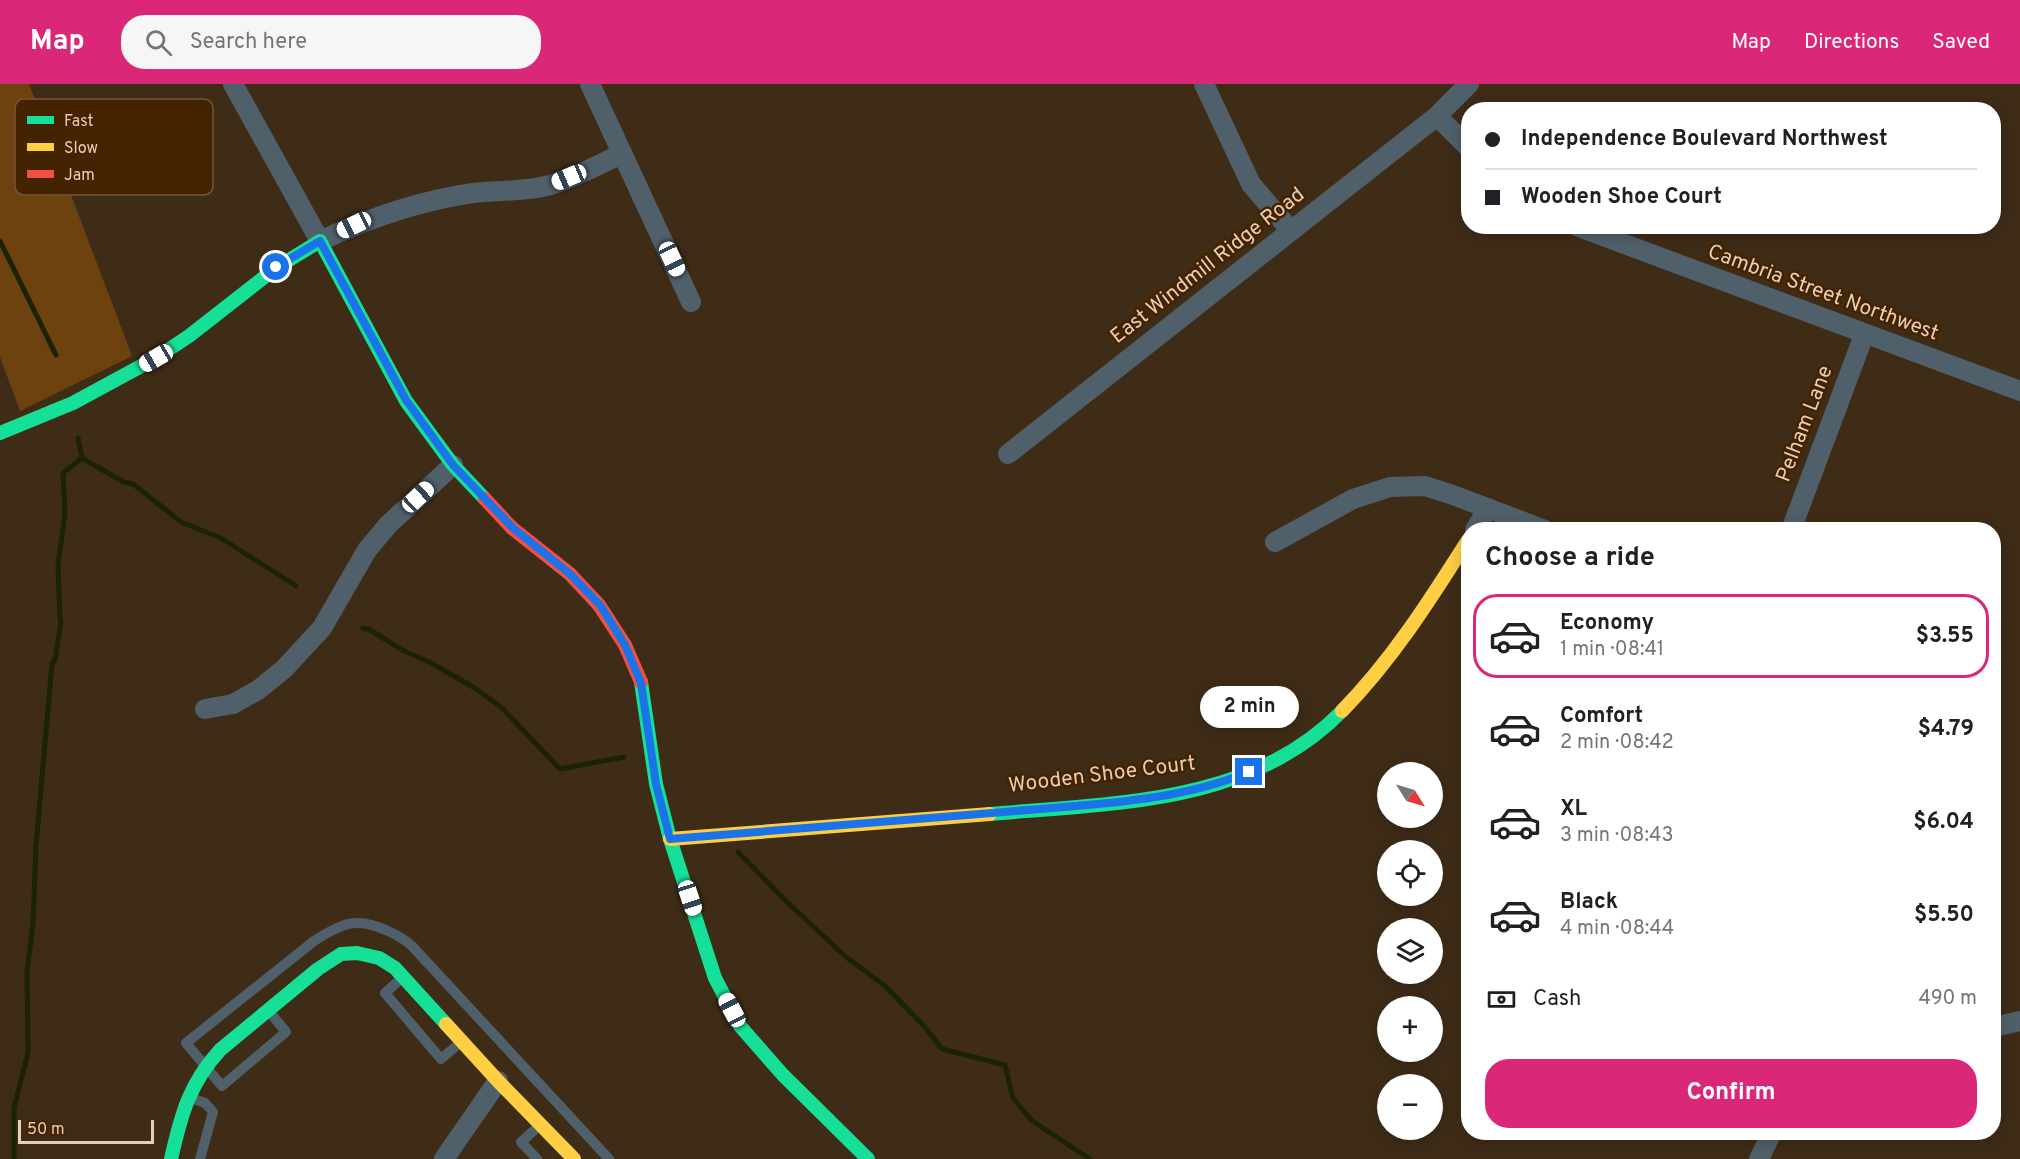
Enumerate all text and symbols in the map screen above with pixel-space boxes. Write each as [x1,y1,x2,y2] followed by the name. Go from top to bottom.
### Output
[121,15,541,69] search box
[30,24,85,60] text: Map
[142,26,175,59] icon: search
[190,29,307,56] text: Search here
[1731,29,1771,56] text: Map
[1804,29,1899,56] text: Directions
[1932,29,1990,56] text: Saved
[15,99,213,195] legend
[64,112,94,132] text: Fast
[1521,126,1888,153] text: Independence Boulevard Northwest
[64,139,98,159] text: Slow
[549,162,589,192] car
[64,166,95,186] text: Jam
[1105,182,1311,350] street label: East Windmill Ridge Road
[1521,184,1722,211] text: Wooden Shoe Court
[334,209,374,241] car
[656,239,688,279] car
[1704,239,1942,347] street label: Cambria Street Northwest
[262,253,289,280] route start
[136,341,176,375] car
[1770,362,1840,486] street label: Pelham Lane
[399,478,437,516] car
[1485,541,1655,575] text: Choose a ride
[1488,609,1542,663] icon: car
[1560,610,1654,637] text: Economy
[1916,623,1974,650] text: $3.55
[1560,637,1664,663] text: 1 min · 08:41
[1200,685,1298,727] callout: 2 min
[1223,694,1276,720] text: 2 min
[1488,702,1542,756] icon: car
[1560,703,1643,730] text: Comfort
[1918,716,1974,743] text: $4.79
[1560,730,1674,756] text: 2 min · 08:42
[1007,750,1197,800] street label: Wooden Shoe Court
[1235,758,1262,785] route end
[1377,762,1443,828] north arrow
[1377,762,1443,1140] map controls
[1488,795,1542,849] icon: car
[1560,796,1587,823] text: XL
[1913,809,1974,836] text: $6.04
[1560,823,1673,849] text: 3 min · 08:43
[1377,840,1443,906] button: locate
[676,878,704,918] car
[1488,888,1542,942] icon: car
[1560,889,1618,916] text: Black
[1914,902,1974,929] text: $5.50
[1560,916,1674,942] text: 4 min · 08:44
[1377,918,1443,984] button: layers
[1485,983,1518,1016] icon: cash
[1533,986,1582,1013] text: Cash
[1919,986,1977,1012] text: 490 m
[716,990,748,1030] car
[1377,996,1443,1062] button: +
[1485,1059,1977,1128] button: Confirm
[1377,1074,1443,1140] button: −
[18,1117,154,1144] scale bar
[27,1120,65,1140] text: 50 m

